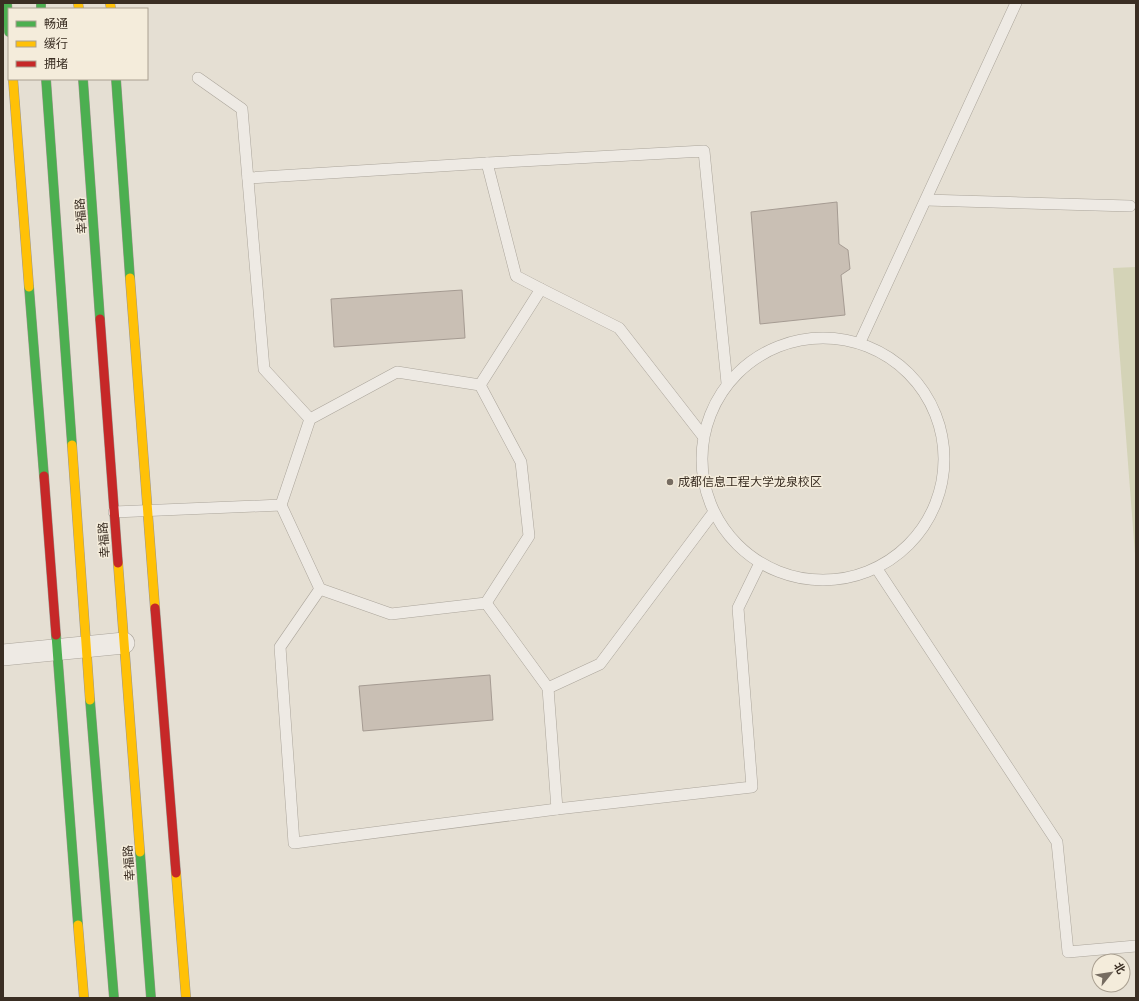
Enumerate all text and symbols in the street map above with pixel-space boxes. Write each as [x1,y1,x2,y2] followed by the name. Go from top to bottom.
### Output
[8,8,148,80] legend
[44,16,68,31] text: 畅通
[44,36,68,51] text: 缓行
[44,56,68,71] text: 拥堵
[72,198,89,235] street label: 幸福路
[678,474,822,489] place label: 成都信息工程大学龙泉校区
[665,477,675,487] marker: 成都信息工程大学龙泉校区
[95,522,112,559] street label: 幸福路
[120,845,137,882] street label: 幸福路
[1091,953,1131,993] north arrow
[1111,960,1128,976] text: 北

